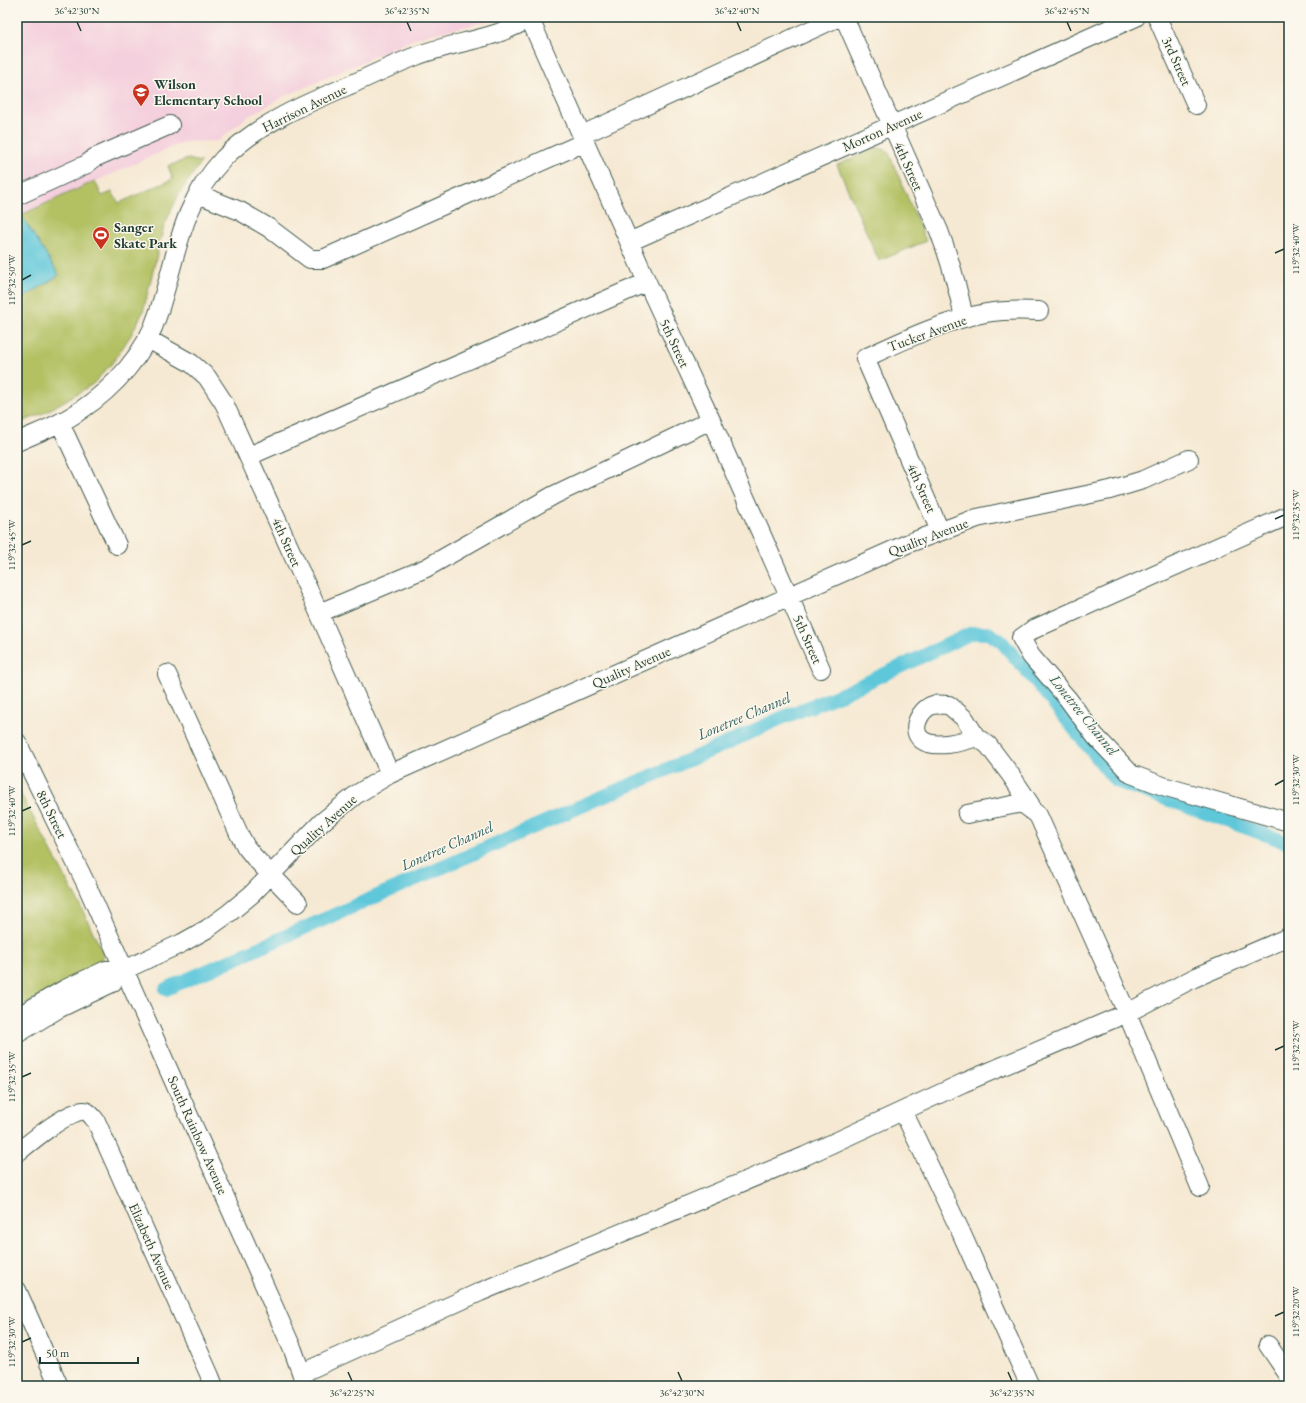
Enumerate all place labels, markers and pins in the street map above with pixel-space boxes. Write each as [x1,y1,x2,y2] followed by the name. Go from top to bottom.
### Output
[154,75,262,109] place label: Wilson Elementary School
[131,82,151,107] school or university icon: Wilson Elementary School
[114,218,177,252] place label: Sanger Skate Park
[91,225,111,250] sports icon: Sanger Skate Park

